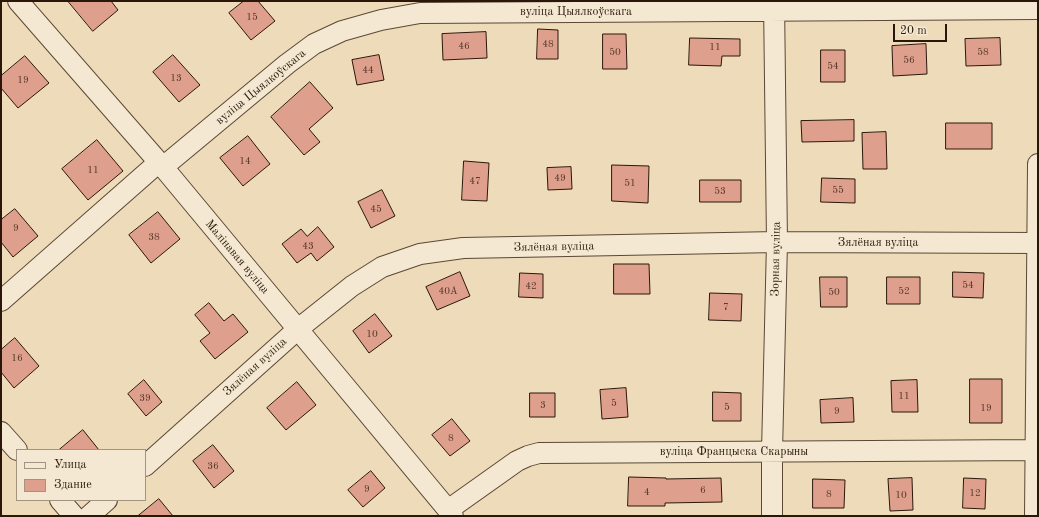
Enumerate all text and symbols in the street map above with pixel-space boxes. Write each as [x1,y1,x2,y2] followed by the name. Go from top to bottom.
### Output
[520,5,632,19] street label: вуліца Цыялкоўскага
[246,11,258,23] house number: 15
[895,16,949,42] scale bar
[900,25,927,37] text: 20 m
[542,38,554,50] house number: 48
[458,40,470,52] house number: 46
[709,41,721,53] house number: 11
[213,46,309,128] street label: вуліца Цыялкоўскага
[609,46,621,58] house number: 50
[977,46,989,58] house number: 58
[903,54,915,66] house number: 56
[827,60,839,72] house number: 54
[362,64,374,76] house number: 44
[170,72,182,84] house number: 13
[17,74,29,86] house number: 19
[239,155,251,167] house number: 14
[87,164,99,176] house number: 11
[554,172,566,184] house number: 49
[469,175,481,187] house number: 47
[624,177,636,189] house number: 51
[832,184,844,196] house number: 55
[714,185,726,197] house number: 53
[370,203,382,215] house number: 45
[202,217,272,297] street label: Малінавая вуліца
[768,221,784,297] street label: Зорная вуліца
[13,222,19,234] house number: 9
[148,231,160,243] house number: 38
[838,236,918,250] street label: Зялёная вуліца
[514,239,594,255] street label: Зялёная вуліца
[302,240,314,252] house number: 43
[962,279,974,291] house number: 54
[525,280,537,292] house number: 42
[438,285,458,297] house number: 40А
[898,285,910,297] house number: 52
[828,286,840,298] house number: 50
[723,301,729,313] house number: 7
[366,328,378,340] house number: 10
[220,335,290,399] street label: Зялёная вуліца
[11,352,23,364] house number: 16
[898,390,910,402] house number: 11
[139,392,151,404] house number: 39
[611,397,617,409] house number: 5
[540,399,546,411] house number: 3
[724,401,730,413] house number: 5
[980,402,992,414] house number: 19
[834,405,840,417] house number: 9
[448,432,454,444] house number: 8
[660,445,808,459] street label: вуліца Францыска Скарыны
[16,449,146,501] legend
[54,459,87,471] text: Улица
[207,460,219,472] house number: 36
[54,479,92,491] text: Здание
[364,483,370,495] house number: 9
[700,484,706,496] house number: 6
[644,486,650,498] house number: 4
[969,487,981,499] house number: 12
[826,488,832,500] house number: 8
[895,489,907,501] house number: 10

